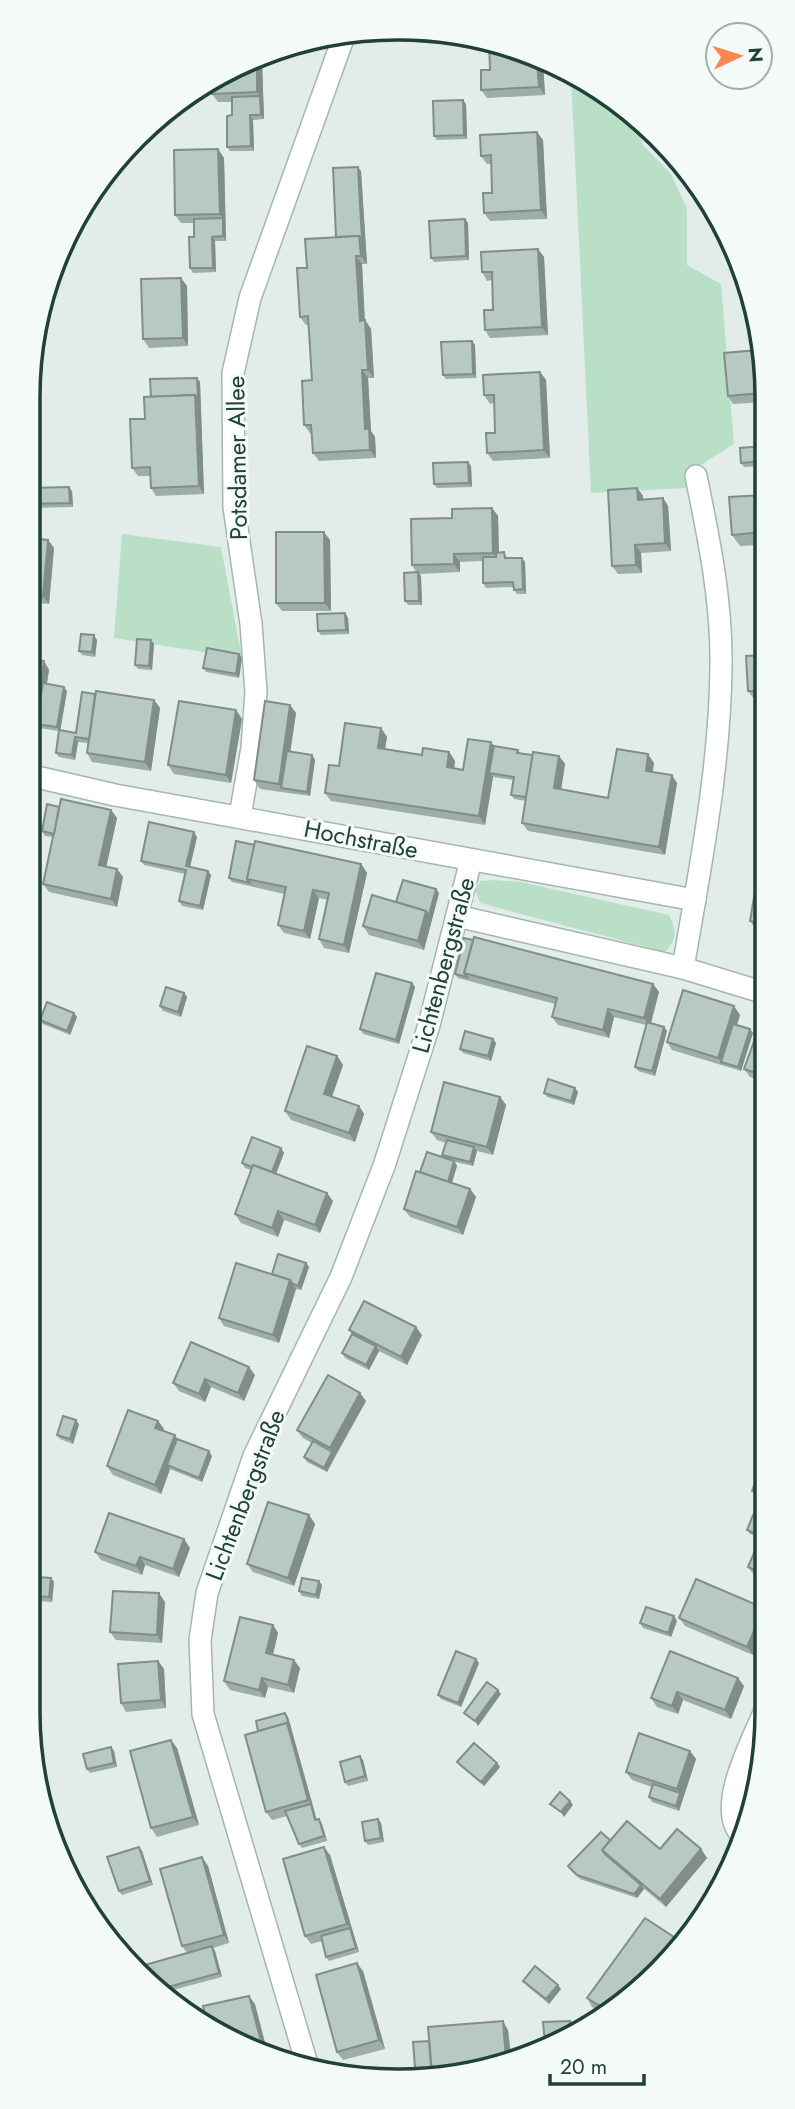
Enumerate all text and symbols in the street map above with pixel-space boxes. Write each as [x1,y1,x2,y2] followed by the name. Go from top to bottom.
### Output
[704,21,774,91] north arrow
[741,46,769,63] text: N
[218,376,256,540] street label: Potsdamer Allee
[301,811,421,867] street label: Hochstraße
[403,873,483,1057] street label: Lichtenbergstraße
[196,1404,294,1586] street label: Lichtenbergstraße
[550,2042,644,2086] scale bar
[560,2052,607,2082] text: 20 m

